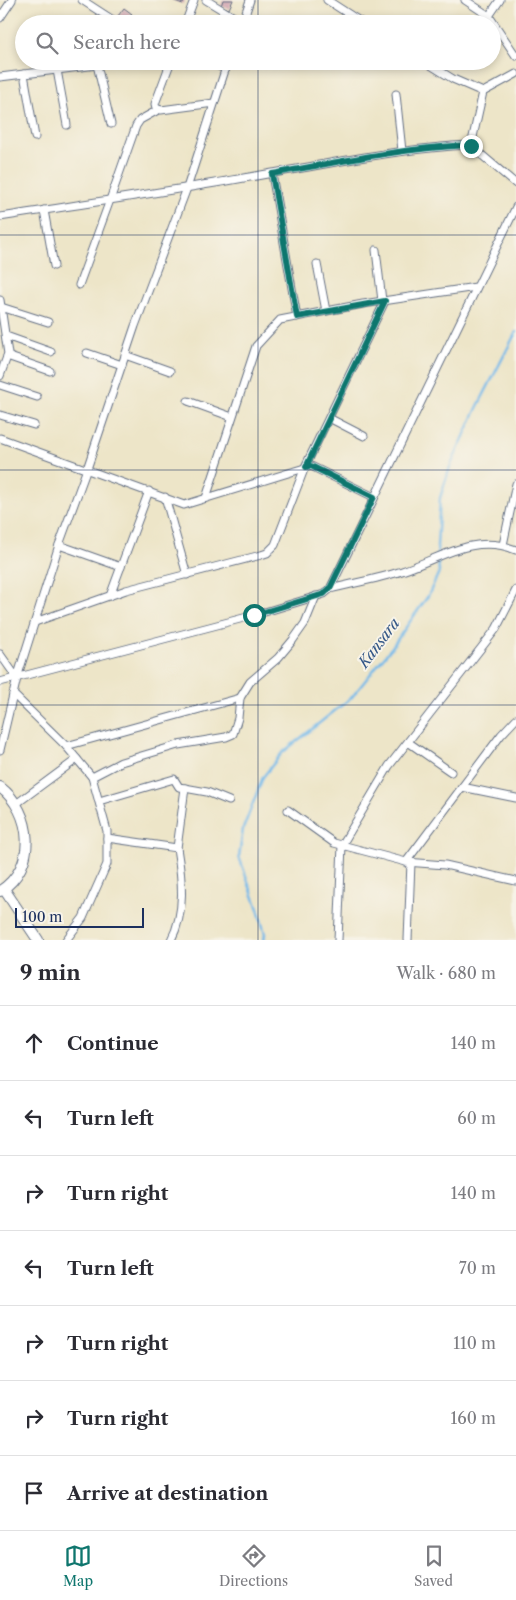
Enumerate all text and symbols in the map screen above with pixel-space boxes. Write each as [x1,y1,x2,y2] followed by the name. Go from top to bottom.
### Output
[15,15,501,70] search box
[33,29,61,57] icon: search
[73,31,181,54] text: Search here
[460,135,483,158] route end
[243,604,266,627] route start
[353,614,404,672] water label: Kansara
[15,905,144,928] scale bar
[22,908,62,926] text: 100 m
[20,960,81,985] text: 9 min
[397,963,496,983] text: Walk · 680 m
[20,1029,48,1057] icon: ahead
[67,1032,159,1055] text: Continue
[451,1033,496,1053] text: 140 m
[20,1104,48,1132] icon: left
[67,1107,154,1130] text: Turn left
[457,1108,496,1128] text: 60 m
[20,1179,48,1207] icon: right
[67,1182,168,1205] text: Turn right
[451,1183,496,1203] text: 140 m
[20,1254,48,1282] icon: left
[67,1257,154,1280] text: Turn left
[459,1258,496,1278] text: 70 m
[20,1329,48,1357] icon: right
[67,1332,168,1355] text: Turn right
[453,1333,496,1353] text: 110 m
[20,1404,48,1432] icon: right
[67,1407,168,1430] text: Turn right
[451,1408,496,1428] text: 160 m
[20,1479,48,1507] icon: arrive
[67,1482,268,1505] text: Arrive at destination
[63,1542,93,1590] tab: Map
[219,1542,288,1590] tab: Directions
[414,1542,453,1590] tab: Saved

